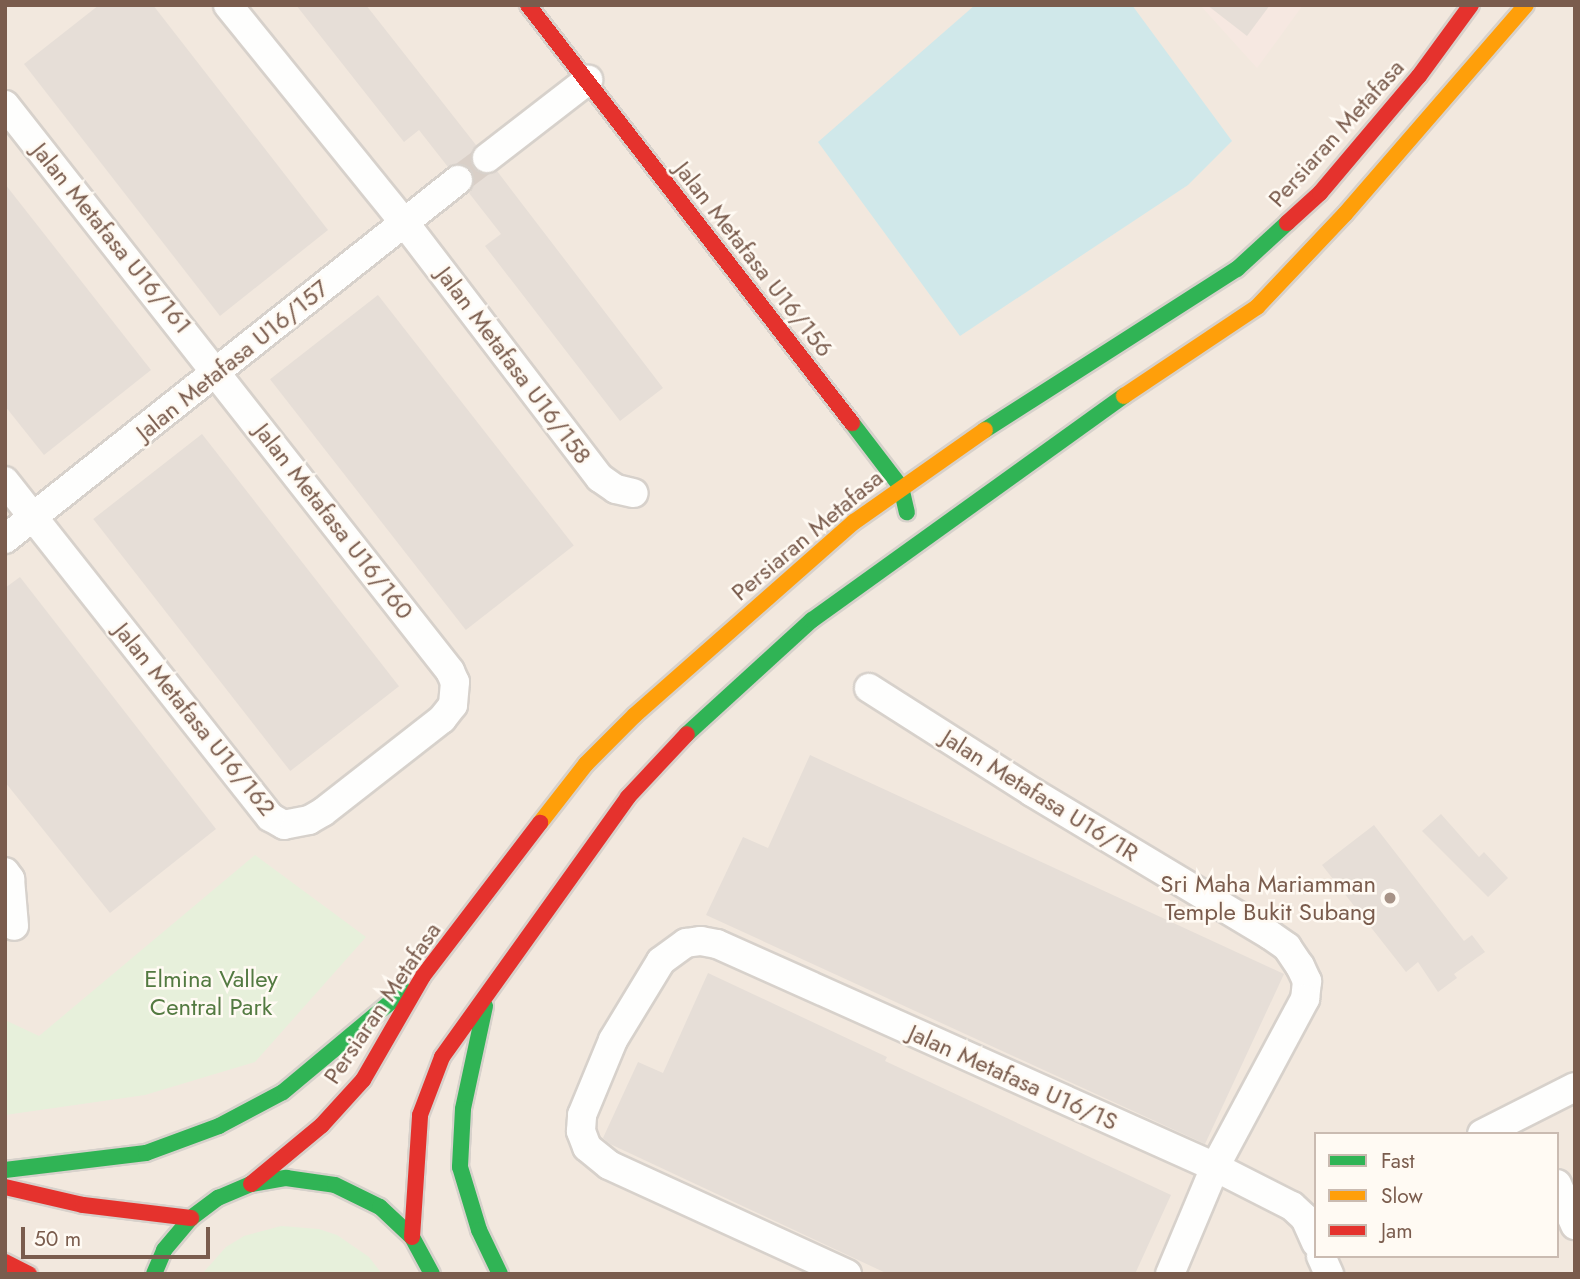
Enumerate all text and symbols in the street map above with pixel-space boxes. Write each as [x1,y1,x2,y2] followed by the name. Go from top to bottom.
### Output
[1262,53,1410,213] street label: Persiaran Metafasa
[26,137,198,339] street label: Jalan Metafasa U16/161
[669,155,839,363] street label: Jalan Metafasa U16/156
[430,261,598,469] street label: Jalan Metafasa U16/158
[130,274,334,446] street label: Jalan Metafasa U16/157
[248,417,420,625] street label: Jalan Metafasa U16/160
[725,463,889,607] street label: Persiaran Metafasa
[108,617,282,821] street label: Jalan Metafasa U16/162
[936,723,1144,867] street label: Jalan Metafasa U16/1R
[1160,870,1376,926] place label: Sri Maha Mariamman Temple Bukit Subang
[1382,890,1398,906] marker: Sri Maha Mariamman Temple Bukit Subang
[317,917,447,1089] street label: Persiaran Metafasa
[144,965,278,1021] park label: Elmina Valley Central Park
[904,1018,1122,1136] street label: Jalan Metafasa U16/1S
[1314,1132,1559,1258] legend
[1381,1146,1414,1176] text: Fast
[1381,1181,1423,1211] text: Slow
[24,1212,214,1256] scale bar
[1381,1216,1413,1246] text: Jam
[34,1224,81,1254] text: 50 m

